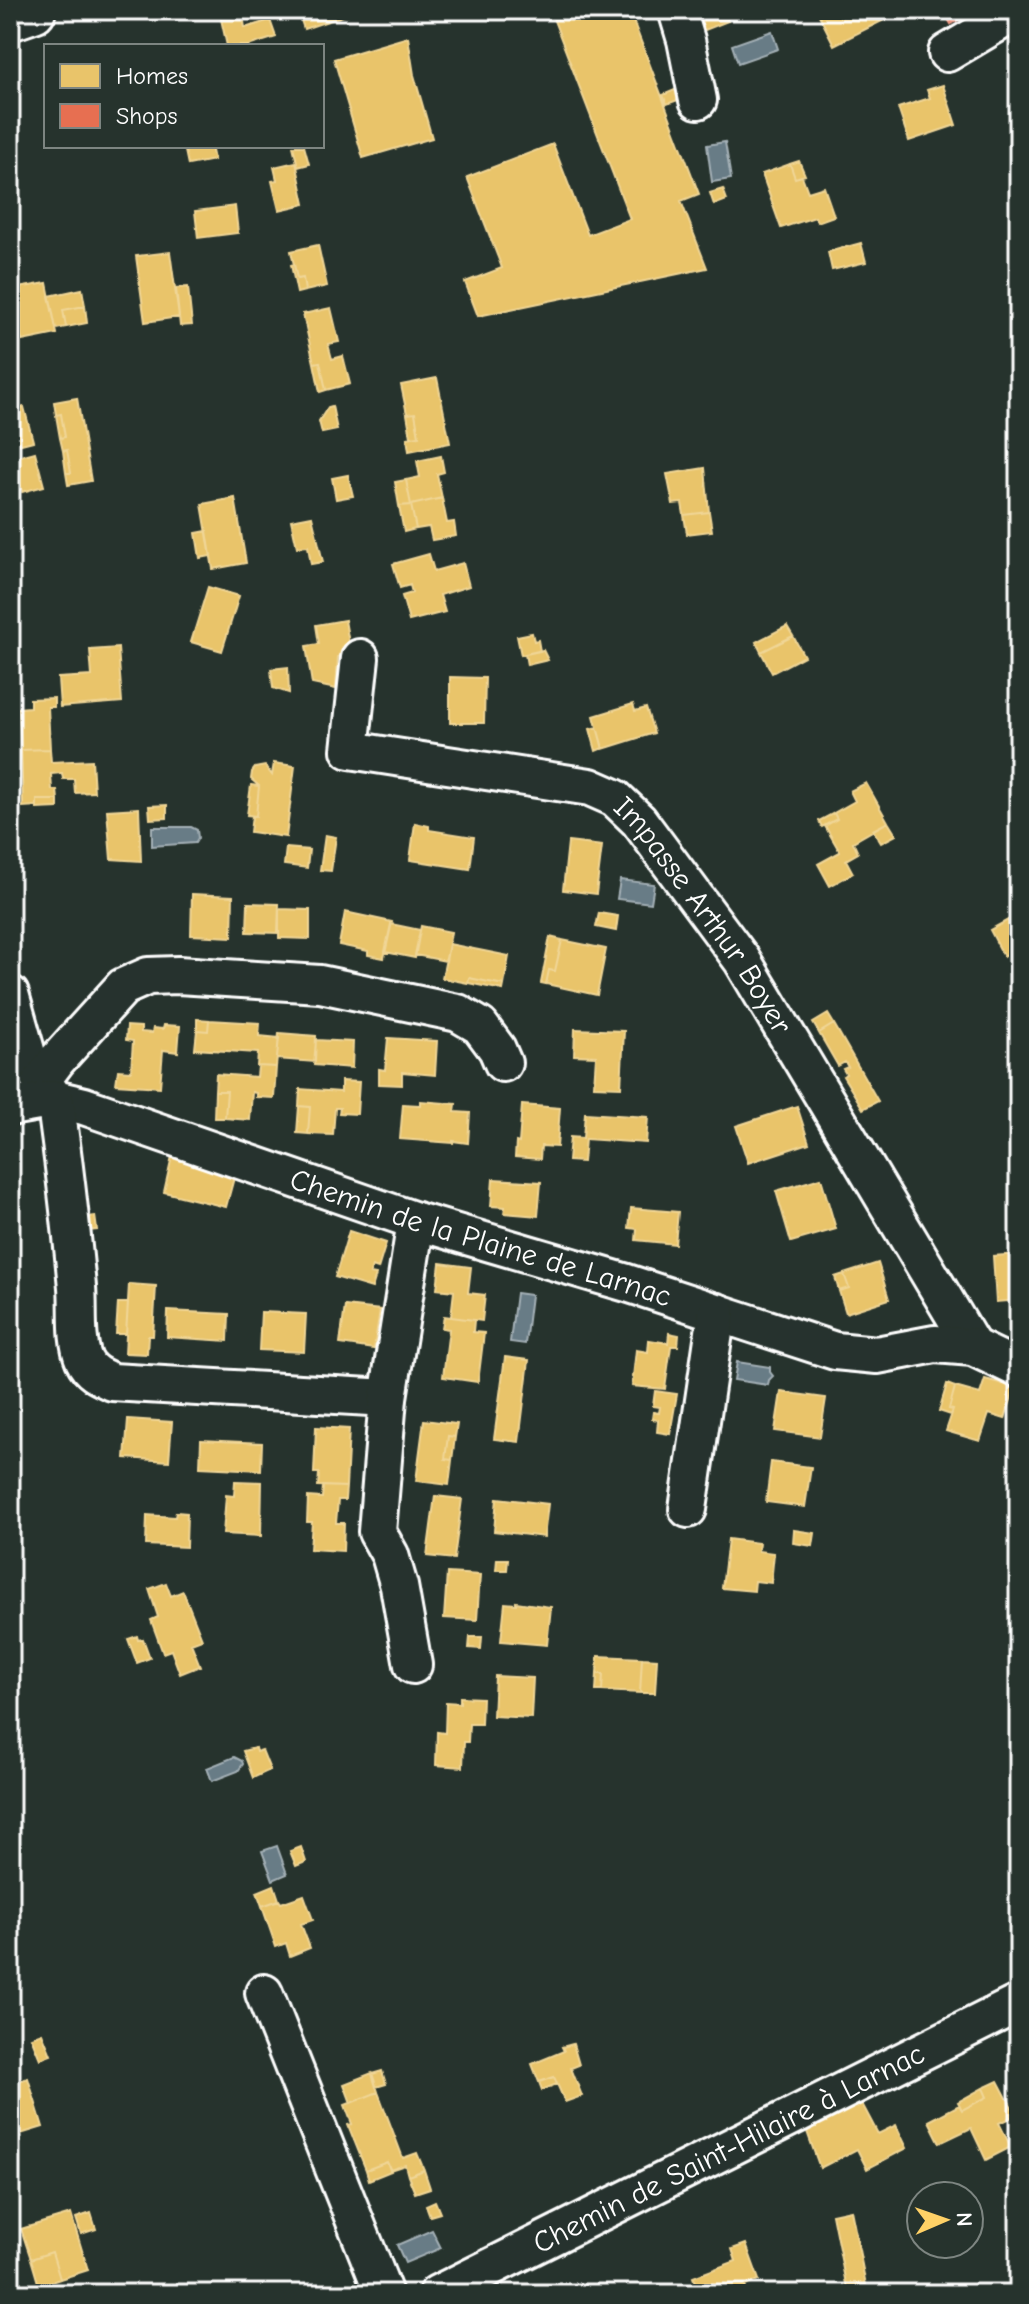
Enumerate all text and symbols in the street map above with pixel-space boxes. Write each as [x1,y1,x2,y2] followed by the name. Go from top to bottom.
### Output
[44,44,324,148] legend
[116,62,188,90] text: Homes
[116,102,177,130] text: Shops
[607,790,799,1040] street label: Impasse Arthur Boyer
[285,1162,676,1314] street label: Chemin de la Plaine de Larnac
[527,2036,930,2261] street label: Chemin de Saint-Hilaire à Larnac
[905,2180,985,2260] north arrow
[951,2212,977,2227] text: N

